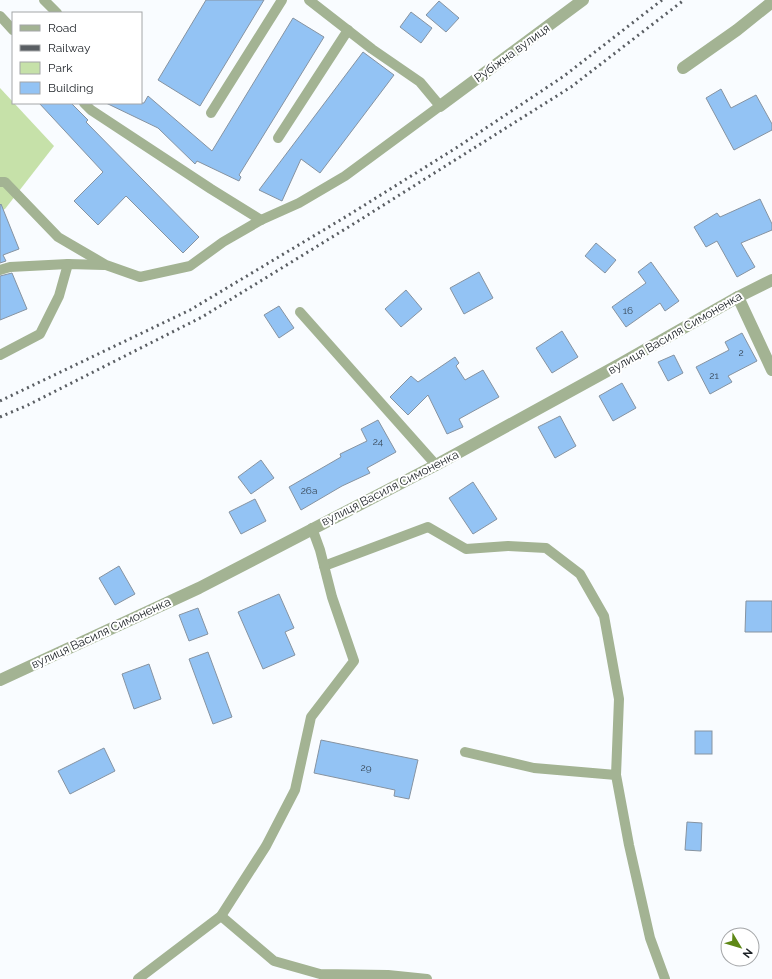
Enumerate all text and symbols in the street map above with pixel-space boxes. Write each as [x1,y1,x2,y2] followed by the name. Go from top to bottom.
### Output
[12,12,142,104] legend
[48,21,77,35] text: Road
[471,21,553,85] street label: Рубіжна вулиця
[48,41,91,55] text: Railway
[48,61,73,75] text: Park
[48,81,94,95] text: Building
[606,289,744,377] street label: вулиця Василя Симоненка
[623,305,633,316] house number: 16
[738,347,744,358] house number: 2
[709,370,719,381] house number: 21
[373,436,384,447] house number: 24
[319,447,461,529] street label: вулиця Василя Симоненка
[301,485,317,496] house number: 26а
[29,595,173,671] street label: вулиця Василя Симоненка
[360,762,372,773] house number: 29
[720,927,760,967] north arrow
[740,946,755,960] text: N

